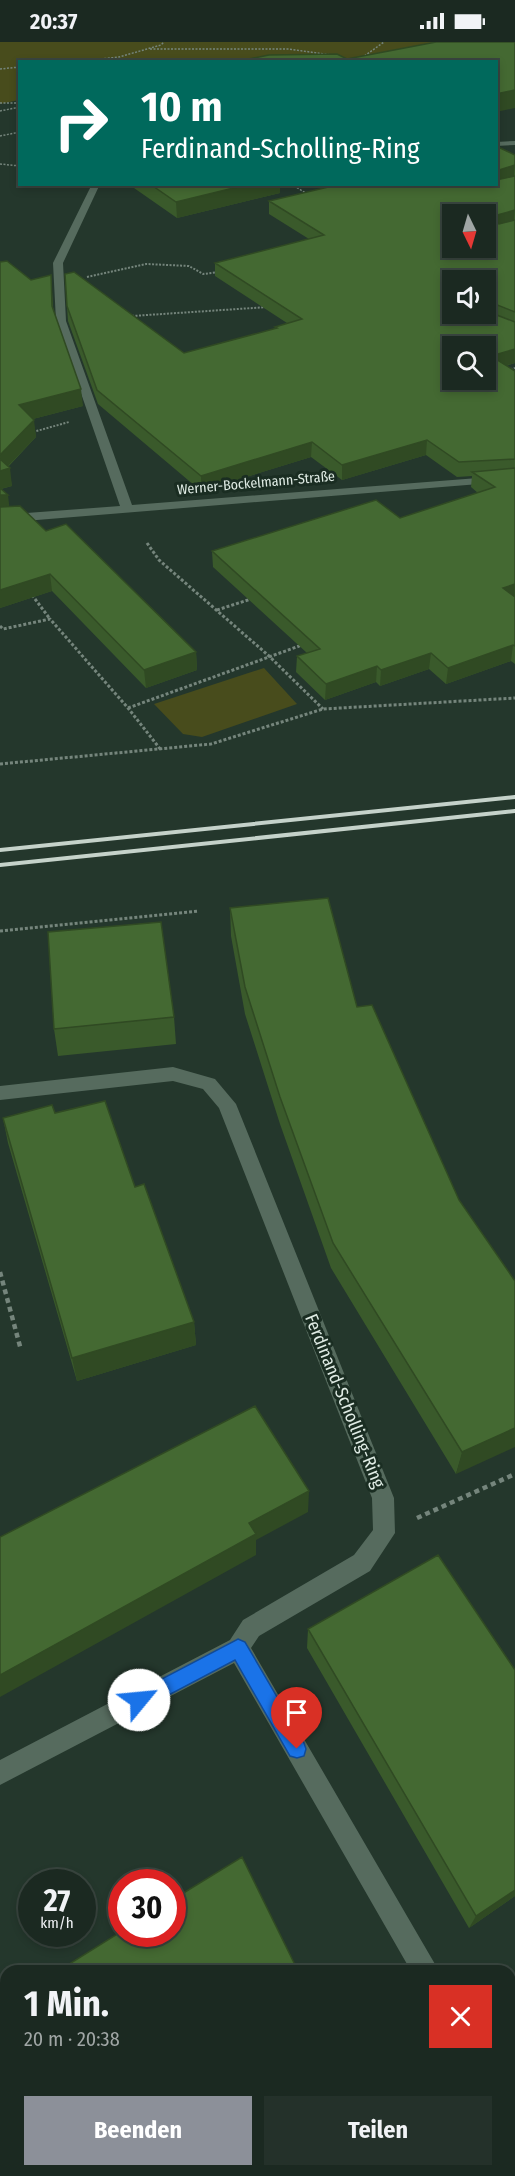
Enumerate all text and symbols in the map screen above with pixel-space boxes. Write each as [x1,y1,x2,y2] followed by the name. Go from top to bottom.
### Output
[30,8,77,35] text: 20:37
[141,82,222,132] text: 10 m
[42,84,120,162] icon: right
[141,133,420,165] text: Ferdinand-Scholling-Ring
[442,204,496,258] north arrow
[442,204,496,390] map controls
[442,270,496,324] button: sound
[442,336,496,390] button: search
[176,468,336,498] street label: Werner-Bockelmann-Straße
[300,1311,390,1492] street label: Ferdinand-Scholling-Ring
[107,1668,171,1732] position arrow
[271,1687,322,1749] pin
[280,1696,313,1729] icon: arrive
[108,1869,186,1947] speed limit sign: 30
[44,1883,70,1919] text: 27
[40,1914,74,1932] text: km/h
[24,1982,109,2026] text: 1 Min.
[429,1985,492,2048] button: close
[24,2027,120,2051] text: 20 m · 20:38
[24,2096,252,2165] button: Beenden
[264,2096,492,2165] button: Teilen

